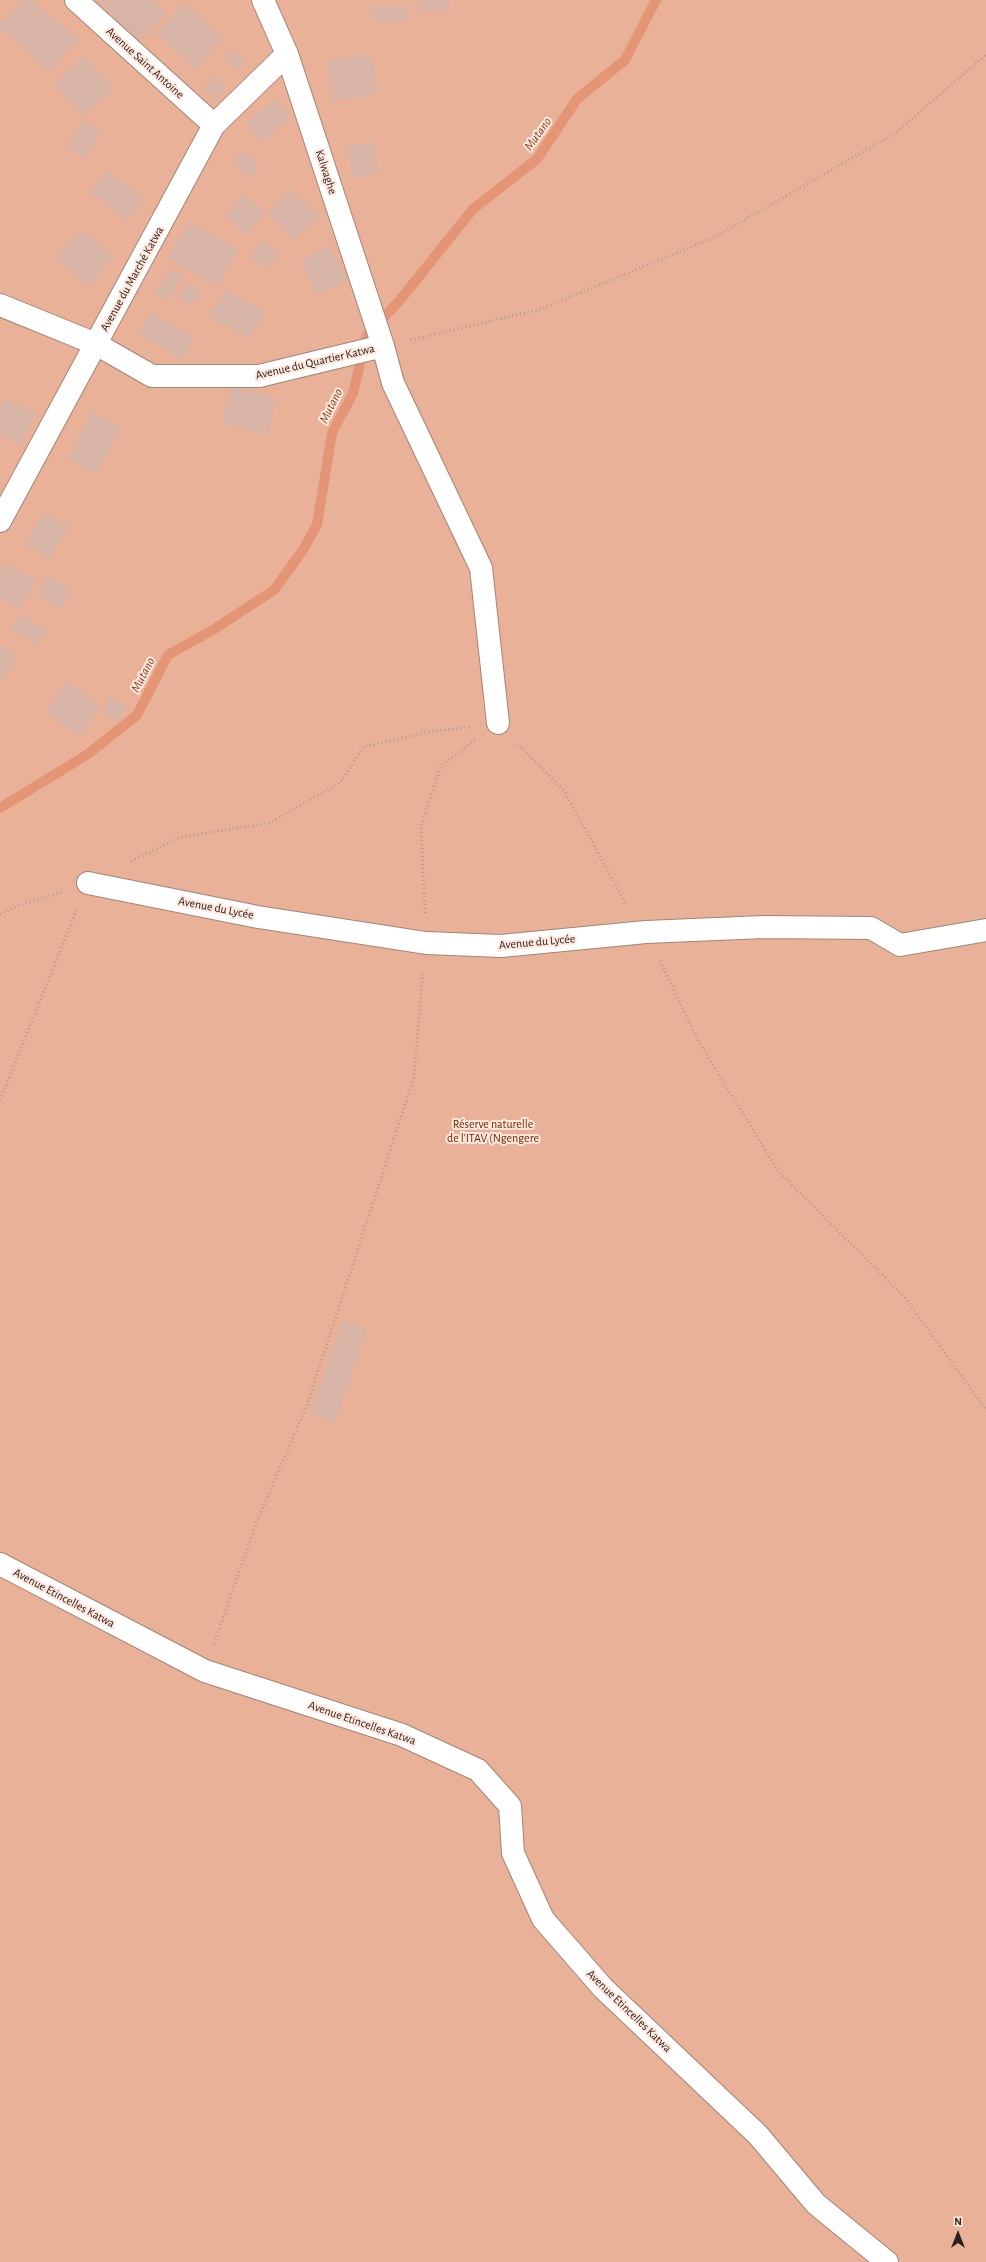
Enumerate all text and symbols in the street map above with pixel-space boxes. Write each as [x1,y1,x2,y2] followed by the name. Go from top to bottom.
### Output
[103,24,187,102] street label: Avenue Saint Antoine
[521,114,555,154] water label: Mutano
[312,148,340,196] street label: Kalwaghe
[97,224,167,334] street label: Avenue du Marché Katwa
[254,341,376,383] street label: Avenue du Quartier Katwa
[316,386,346,426] water label: Mutano
[128,655,158,695] water label: Mutano
[177,894,255,922] street label: Avenue du Lycée
[498,931,576,953] street label: Avenue du Lycée
[447,1117,539,1145] park label: Réserve naturelle de l'ITAV (Ngengere
[11,1565,117,1631] street label: Avenue Etincelles Katwa
[306,1698,418,1748] street label: Avenue Etincelles Katwa
[583,1967,675,2055] street label: Avenue Etincelles Katwa
[938,2214,978,2254] north arrow
[954,2216,962,2227] text: N

